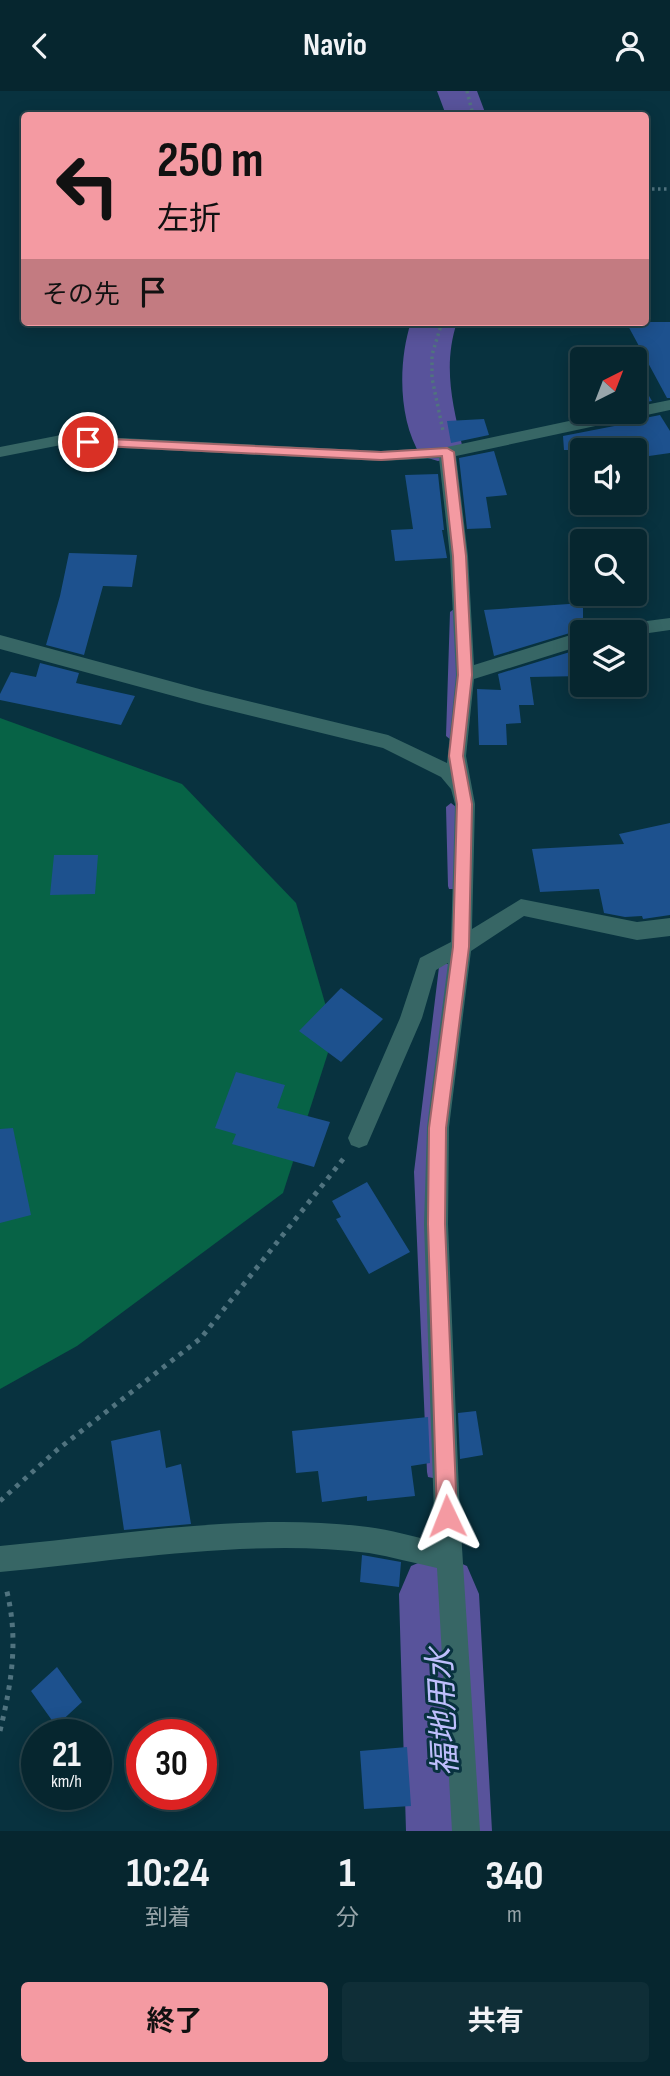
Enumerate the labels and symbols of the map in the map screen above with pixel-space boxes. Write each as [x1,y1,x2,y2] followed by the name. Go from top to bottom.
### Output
[570,347,648,423] north arrow
[58,412,118,472] pin
[410,1479,484,1553] position arrow
[421,1644,467,1777] water label: 福地用水
[126,1719,217,1810] speed limit sign: 30

